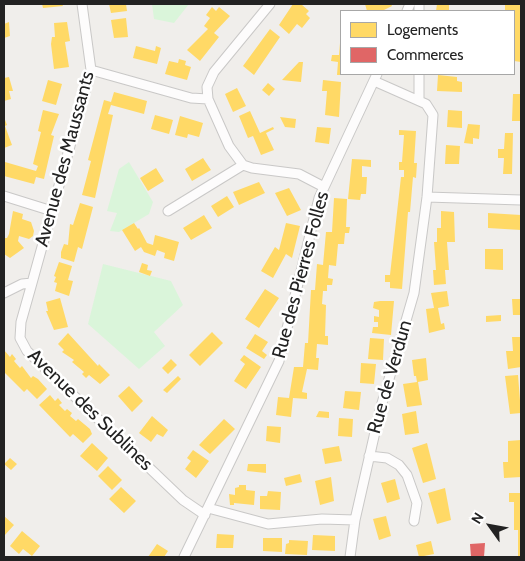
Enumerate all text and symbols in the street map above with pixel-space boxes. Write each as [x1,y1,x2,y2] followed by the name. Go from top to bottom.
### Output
[340,10,515,75] legend
[387,21,458,39] text: Logements
[387,46,463,64] text: Commerces
[31,69,99,249] street label: Avenue des Maussants
[268,189,334,361] street label: Rue des Pierres Folles
[363,318,417,436] street label: Rue de Verdun
[23,344,157,476] street label: Avenue des Sublines
[465,501,515,551] north arrow
[467,509,488,527] text: N

